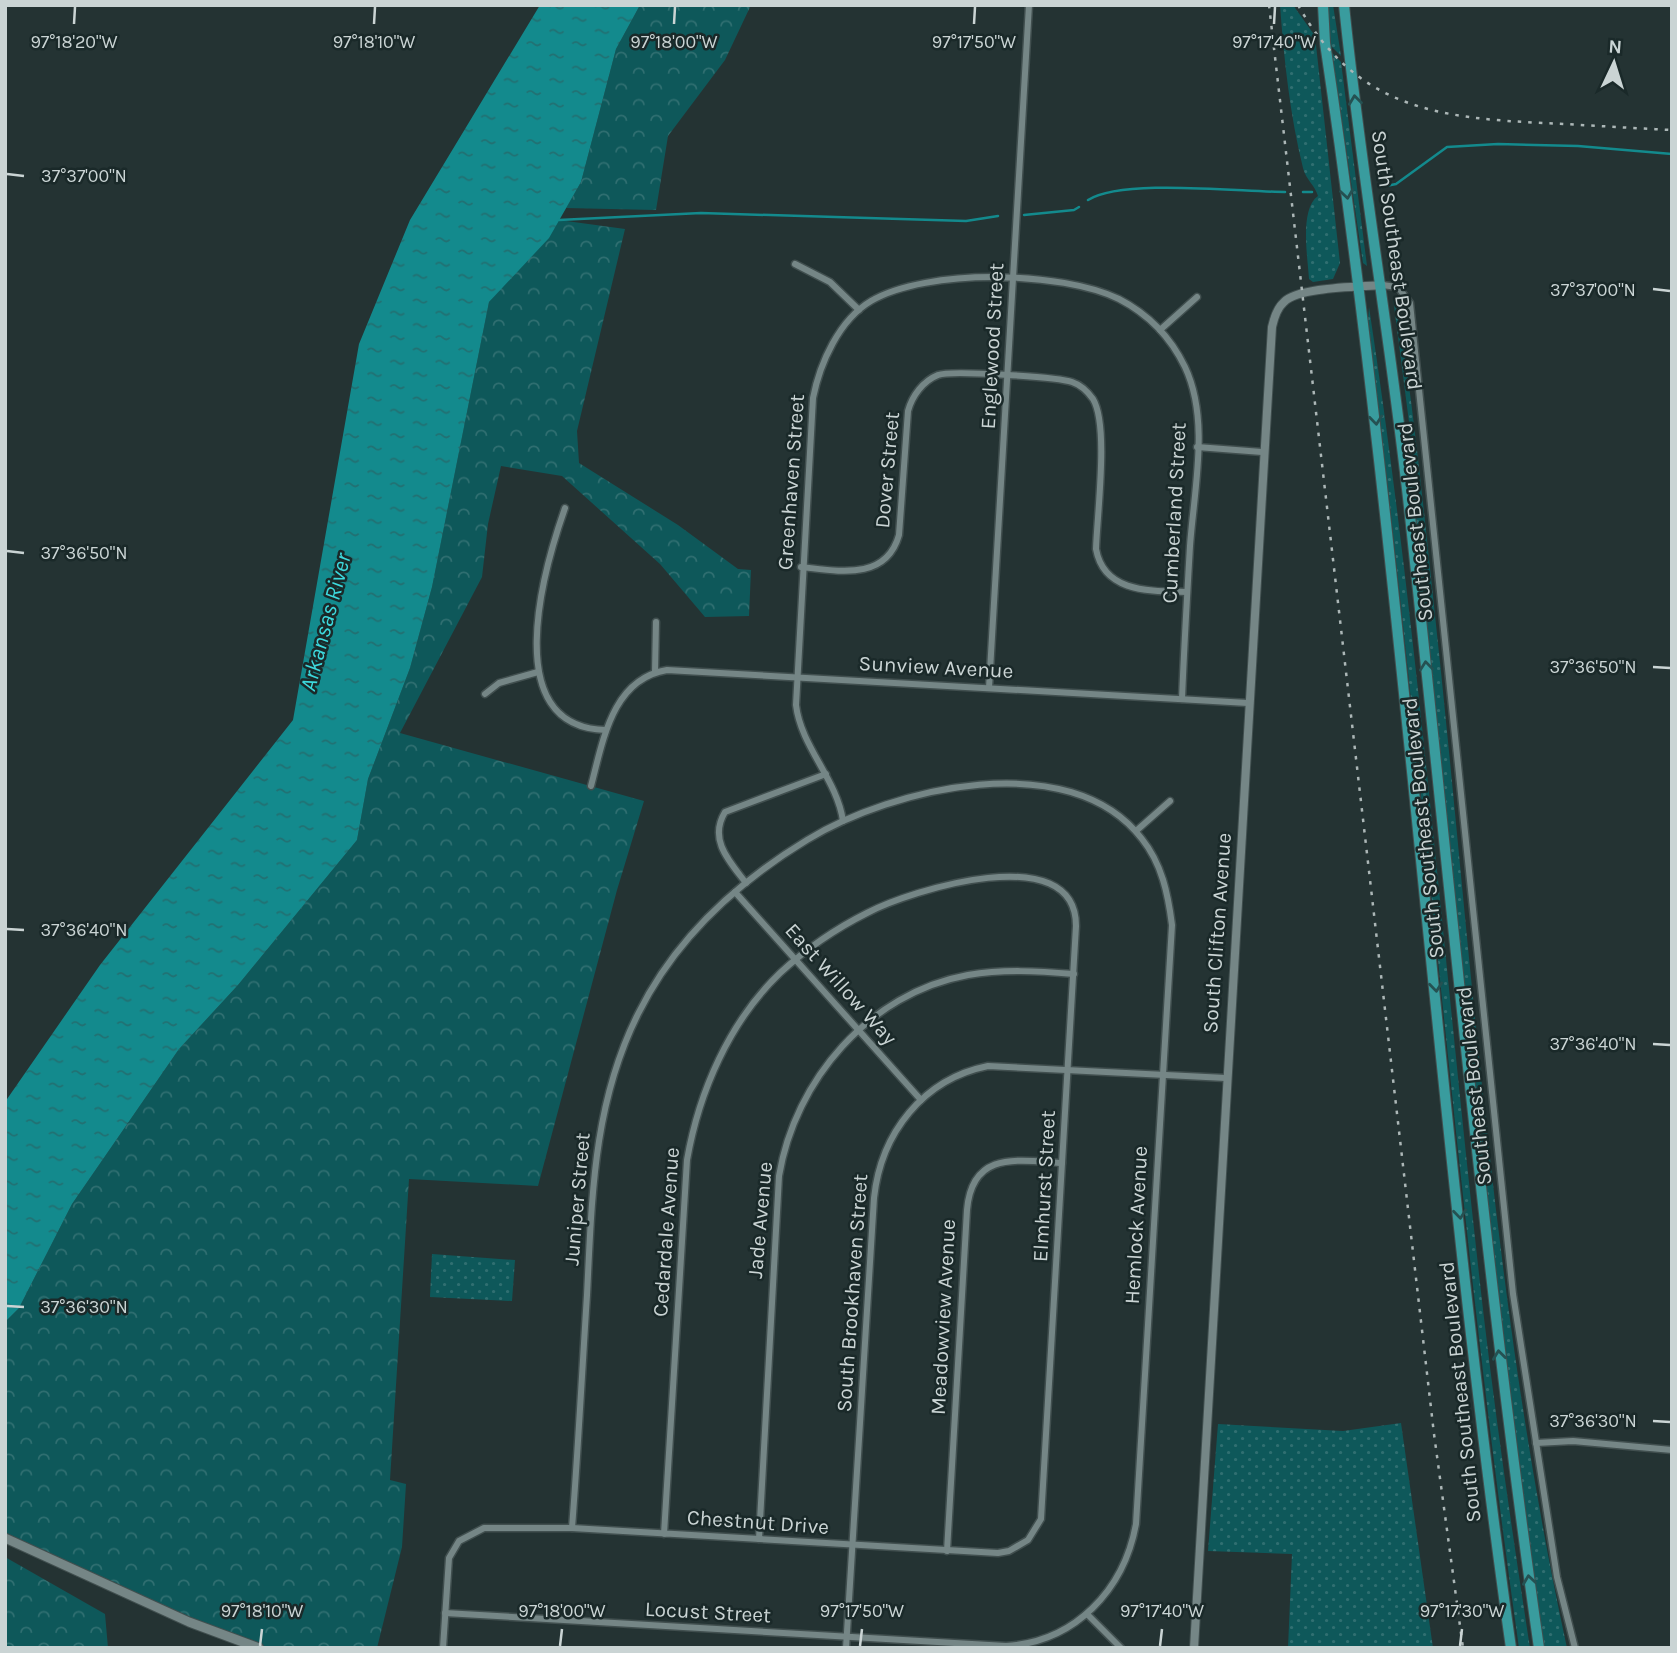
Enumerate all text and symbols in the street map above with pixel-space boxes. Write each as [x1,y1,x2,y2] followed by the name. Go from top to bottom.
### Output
[1579,28,1649,98] north arrow
[30,31,118,53] text: 97°18'20"W
[333,31,415,53] text: 97°18'10"W
[630,31,718,53] text: 97°18'00"W
[932,31,1016,53] text: 97°17'50"W
[1232,31,1316,53] text: 97°17'40"W
[1608,36,1623,58] text: N
[1348,94,1363,105] one-way arrow
[1367,128,1427,392] street label: South Southeast Boulevard
[41,165,127,187] text: 37°37'00"N
[1339,188,1354,200] one-way arrow
[976,262,1008,430] street label: Englewood Street
[1550,279,1636,301] text: 37°37'00"N
[773,393,809,571] street label: Greenhaven Street
[870,411,904,529] street label: Dover Street
[1368,415,1383,426] one-way arrow
[1393,421,1437,623] street label: Southeast Boulevard
[1157,422,1191,604] street label: Cumberland Street
[40,542,128,564] text: 37°36'50"N
[294,549,357,694] water label: Arkansas River
[858,651,1014,683] street label: Sunview Avenue
[1549,656,1637,678] text: 37°36'50"N
[1418,660,1433,671] one-way arrow
[1397,696,1449,960] street label: South Southeast Boulevard
[1198,832,1236,1034] street label: South Clifton Avenue
[780,918,902,1050] street label: East Willow Way
[40,919,128,941] text: 37°36'40"N
[1428,981,1443,993] one-way arrow
[1452,985,1496,1187] street label: Southeast Boulevard
[1549,1033,1637,1055] text: 37°36'40"N
[1028,1109,1060,1262] street label: Elmhurst Street
[559,1131,595,1266] street label: Juniper Street
[1120,1145,1152,1305] street label: Hemlock Avenue
[648,1146,684,1318] street label: Cedardale Avenue
[743,1160,777,1280] street label: Jade Avenue
[832,1173,872,1413] street label: South Brookhaven Street
[1452,1208,1467,1219] one-way arrow
[926,1218,960,1416] street label: Meadowview Avenue
[1434,1260,1486,1524] street label: South Southeast Boulevard
[40,1296,128,1318] text: 37°36'30"N
[1492,1349,1507,1361] one-way arrow
[1549,1410,1637,1432] text: 37°36'30"N
[686,1505,830,1539] street label: Chestnut Drive
[1522,1574,1537,1586] one-way arrow
[644,1597,772,1627] street label: Locust Street
[221,1600,303,1622] text: 97°18'10"W
[518,1600,606,1622] text: 97°18'00"W
[820,1600,904,1622] text: 97°17'50"W
[1120,1600,1204,1622] text: 97°17'40"W
[1420,1600,1504,1622] text: 97°17'30"W

